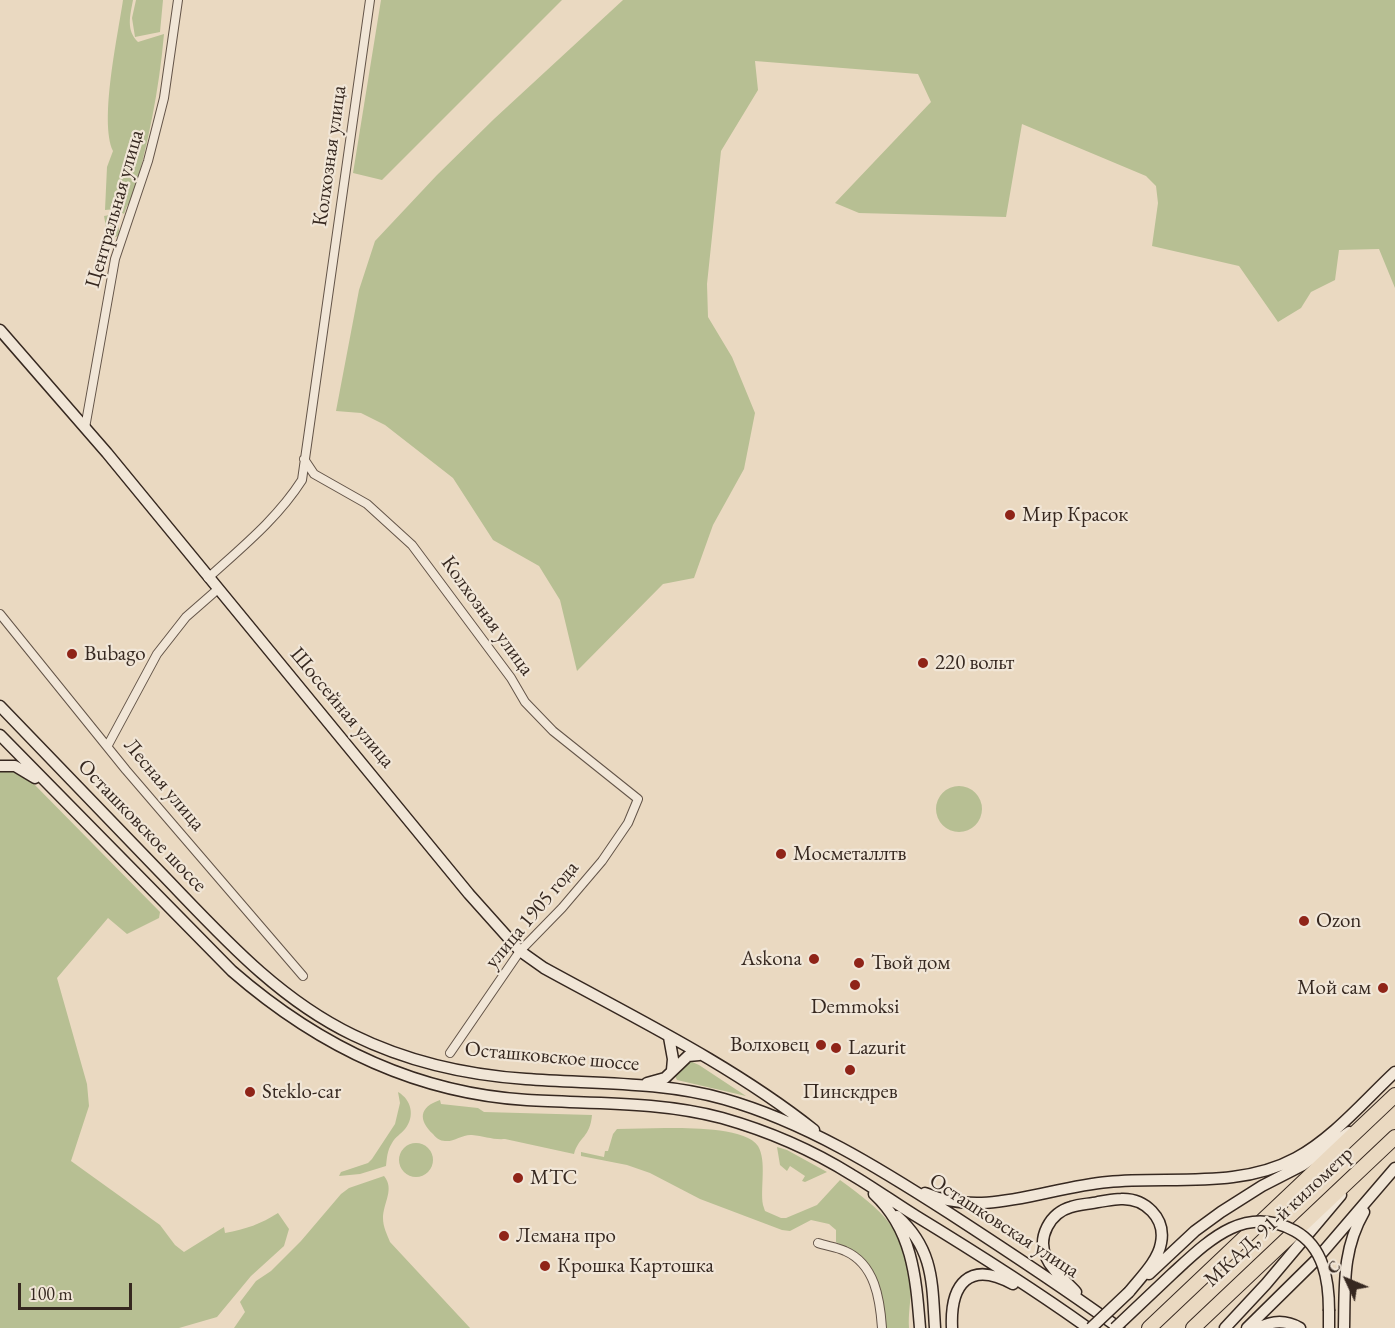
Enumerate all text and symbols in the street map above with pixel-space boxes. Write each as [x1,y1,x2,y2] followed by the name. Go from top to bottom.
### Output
[308,84,352,228] street label: Колхозная улица
[80,127,150,291] street label: Центральная улица
[1022,502,1128,528] place label: Мир Красок
[1003,508,1017,522] marker: Мир Красок
[435,551,539,681] street label: Колхозная улица
[84,641,146,667] place label: Bubago
[284,643,400,773] street label: Шоссейная улица
[65,647,79,661] marker: Bubago
[935,650,1014,676] place label: 220 вольт
[916,656,930,670] marker: 220 вольт
[118,734,210,836] street label: Лесная улица
[72,754,212,898] street label: Осташковское шоссе
[793,841,906,867] place label: Мосметаллтв
[774,847,788,861] marker: Мосметаллтв
[480,856,584,974] street label: улица 1905 года
[1316,908,1361,934] place label: Ozon
[1297,914,1311,928] marker: Ozon
[741,946,802,972] place label: Askona
[871,950,950,976] place label: Твой дом
[807,952,821,966] marker: Askona
[852,956,866,970] marker: Твой дом
[1297,975,1371,1001] place label: Мой сам
[848,978,862,992] marker: Demmoksi
[1376,981,1390,995] marker: Мой сам
[811,994,899,1020] place label: Demmoksi
[730,1032,809,1058] place label: Волховец
[848,1035,906,1061] place label: Lazurit
[464,1037,640,1077] street label: Осташковское шоссе
[814,1038,828,1052] marker: Волховец
[829,1041,843,1055] marker: Lazurit
[843,1063,857,1077] marker: Пинскдрев
[262,1079,341,1105] place label: Steklo-car
[802,1079,898,1105] place label: Пинскдрев
[243,1085,257,1099] marker: Steklo-car
[1199,1141,1359,1293] street label: МКАД, 91-й километр
[530,1165,577,1191] place label: МТС
[924,1168,1084,1284] street label: Осташковская улица
[511,1171,525,1185] marker: МТС
[516,1223,616,1249] place label: Лемана про
[497,1229,511,1243] marker: Лемана про
[1317,1250,1377,1310] north arrow
[557,1253,714,1279] place label: Крошка Картошка
[1322,1256,1345,1279] text: С
[538,1259,552,1273] marker: Крошка Картошка
[21,1271,135,1309] scale bar
[29,1282,73,1305] text: 100 m

